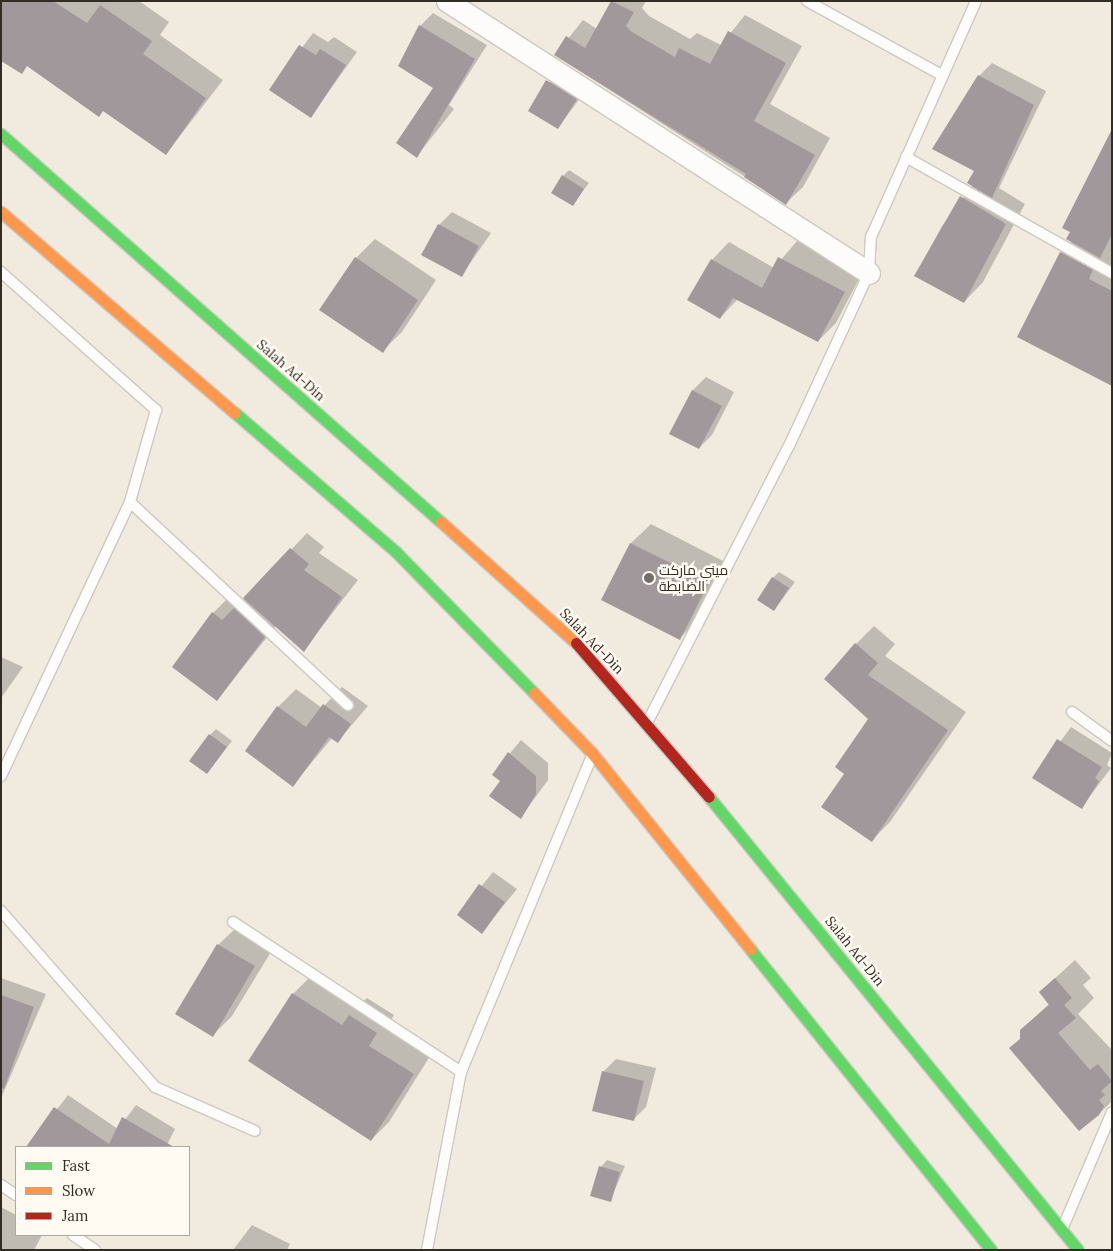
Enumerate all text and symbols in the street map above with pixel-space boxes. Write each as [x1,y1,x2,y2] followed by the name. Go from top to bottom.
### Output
[253,336,329,404] street label: Salah Ad-Din
[659,562,728,594] place label: ميني ماركت الضابطة
[643,572,655,584] marker: ميني ماركت الضابطة
[556,605,628,677] street label: Salah Ad-Din
[822,913,888,989] street label: Salah Ad-Din
[15,1146,190,1236] legend
[62,1156,90,1175] text: Fast
[62,1181,95,1200] text: Slow
[62,1206,89,1225] text: Jam

